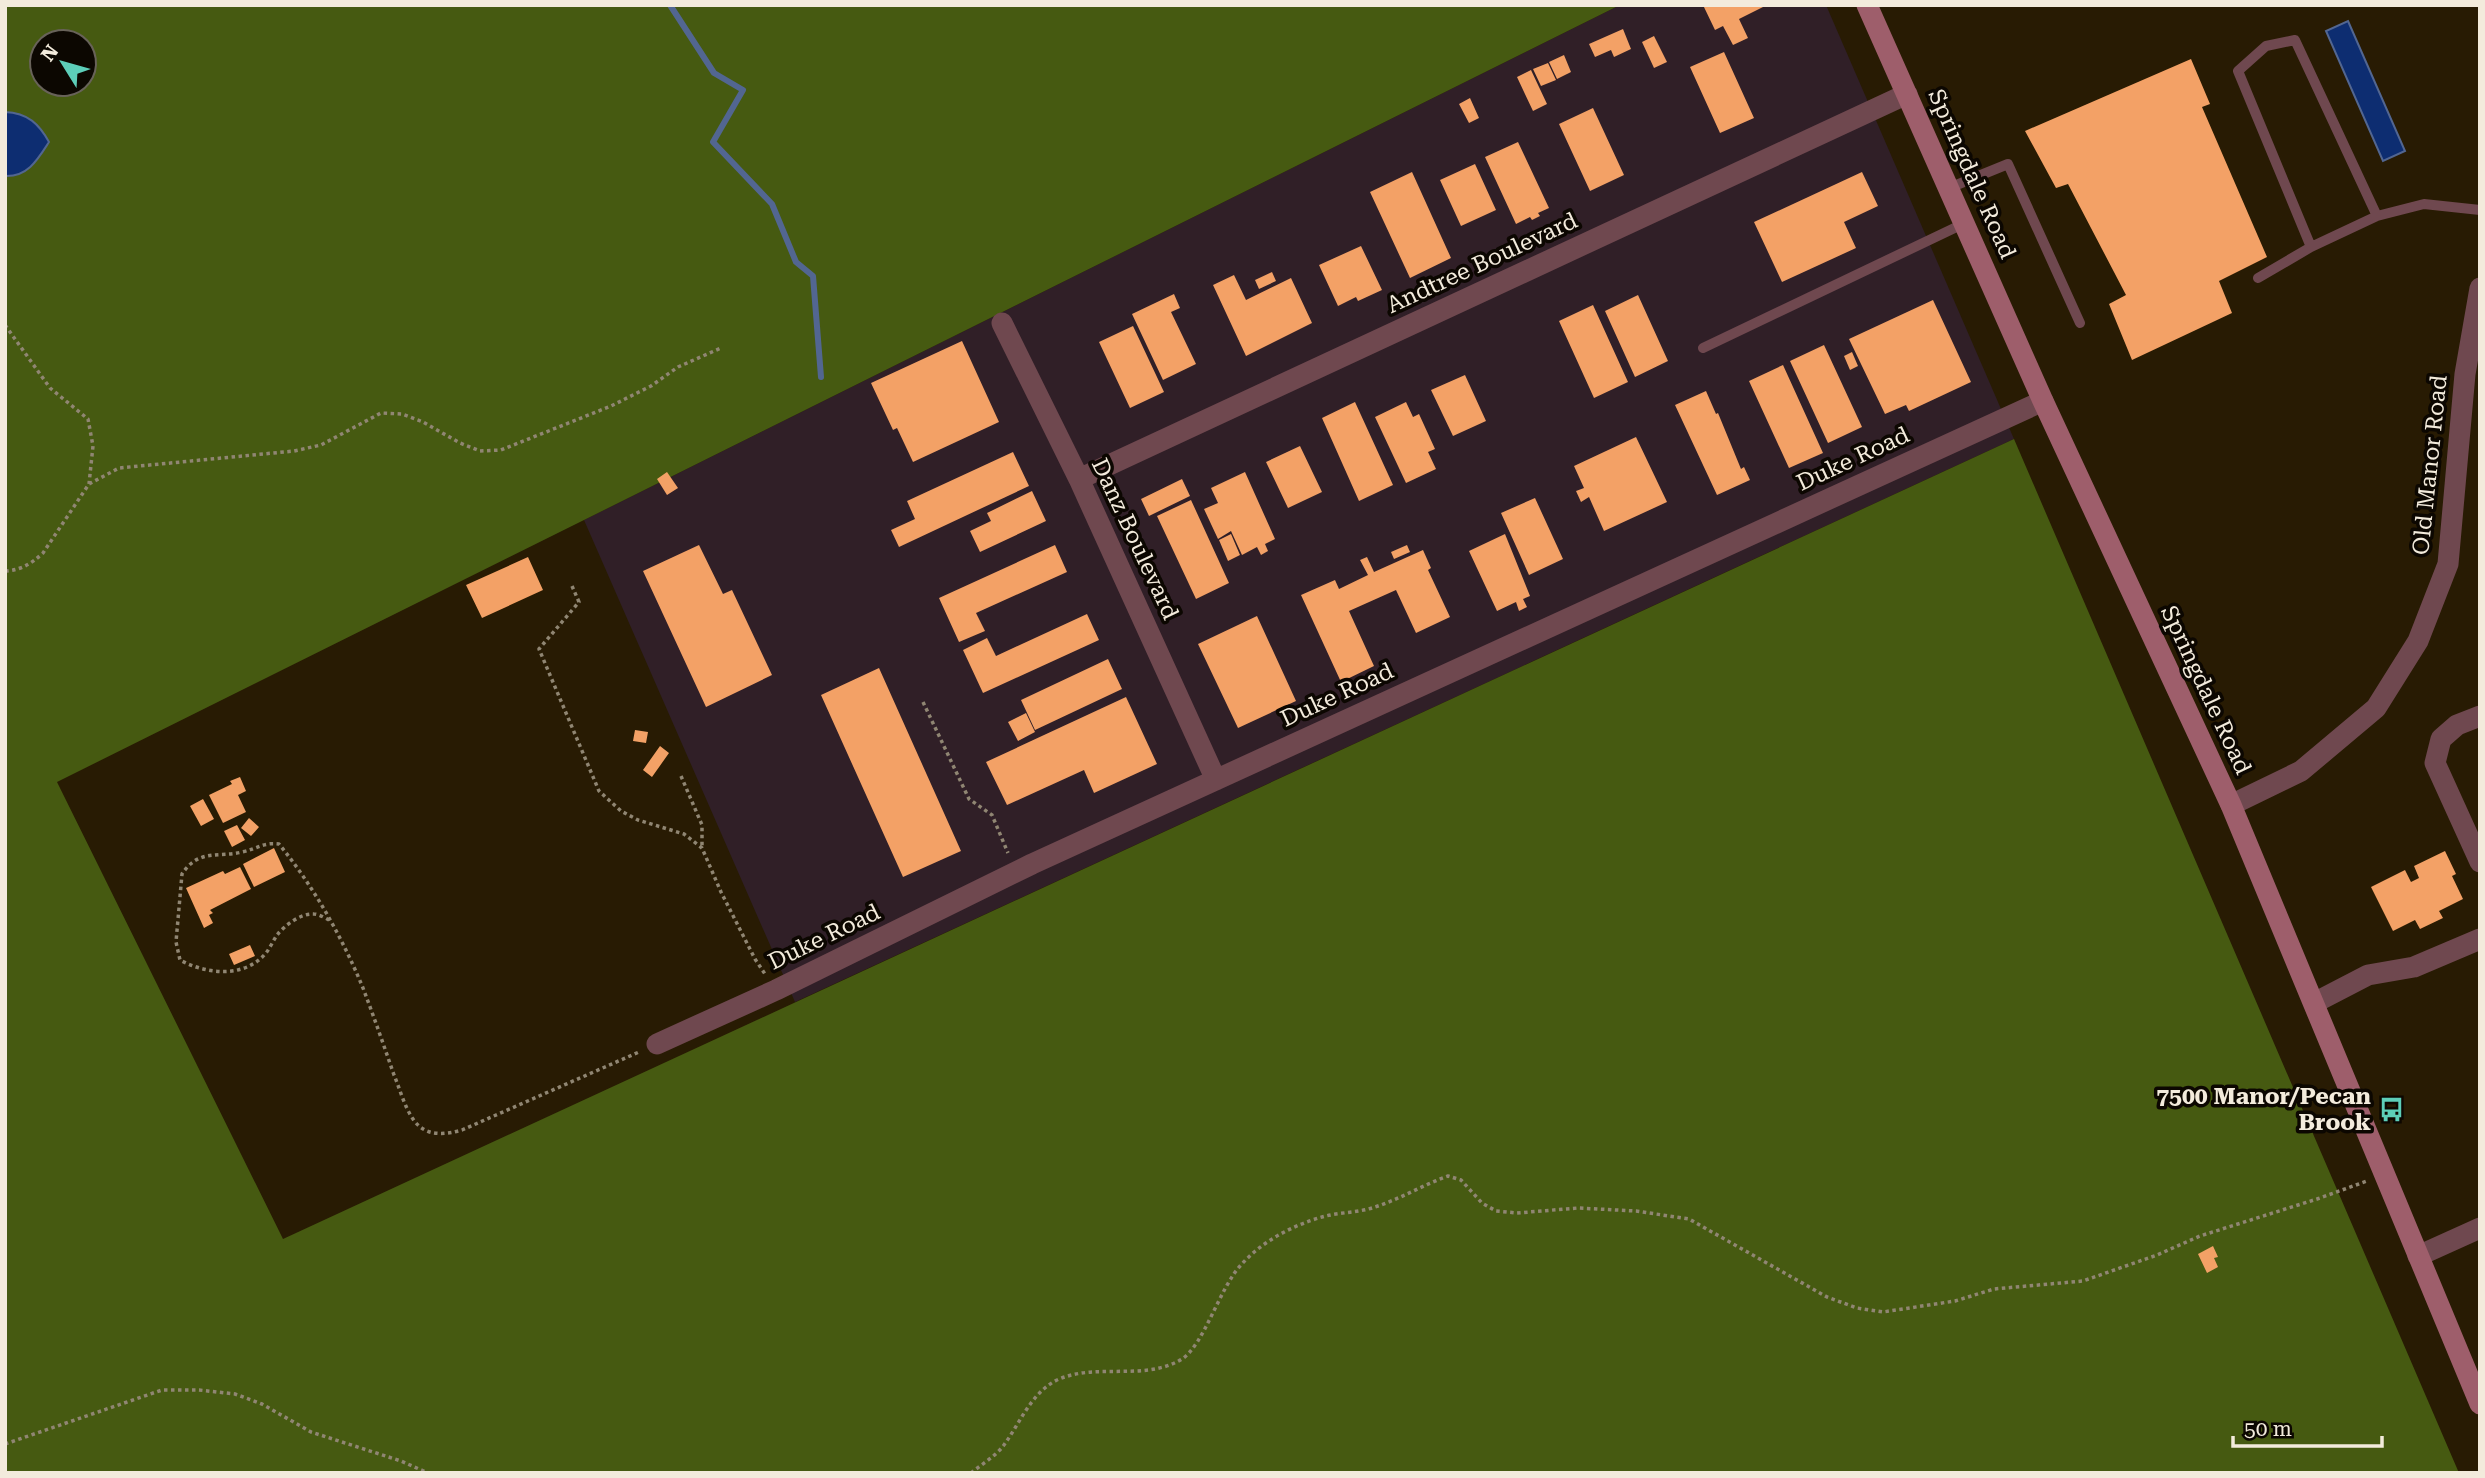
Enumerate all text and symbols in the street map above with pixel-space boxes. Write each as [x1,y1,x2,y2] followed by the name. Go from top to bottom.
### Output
[28,28,98,98] north arrow
[36,40,64,66] text: N
[1922,85,2022,263] street label: Springdale Road
[1382,207,1582,319] street label: Andtree Boulevard
[2407,373,2453,556] street label: Old Manor Road
[1792,421,1914,497] street label: Duke Road
[1086,454,1184,624] street label: Danz Boulevard
[2155,601,2257,779] street label: Springdale Road
[1276,657,1398,733] street label: Duke Road
[764,898,885,976] street label: Duke Road
[2156,1083,2372,1136] place label: 7500 Manor/Pecan Brook
[2377,1095,2405,1123] bus stop icon: 7500 Manor/Pecan Brook
[2233,1404,2382,1448] scale bar
[2244,1417,2292,1441] text: 50 m

